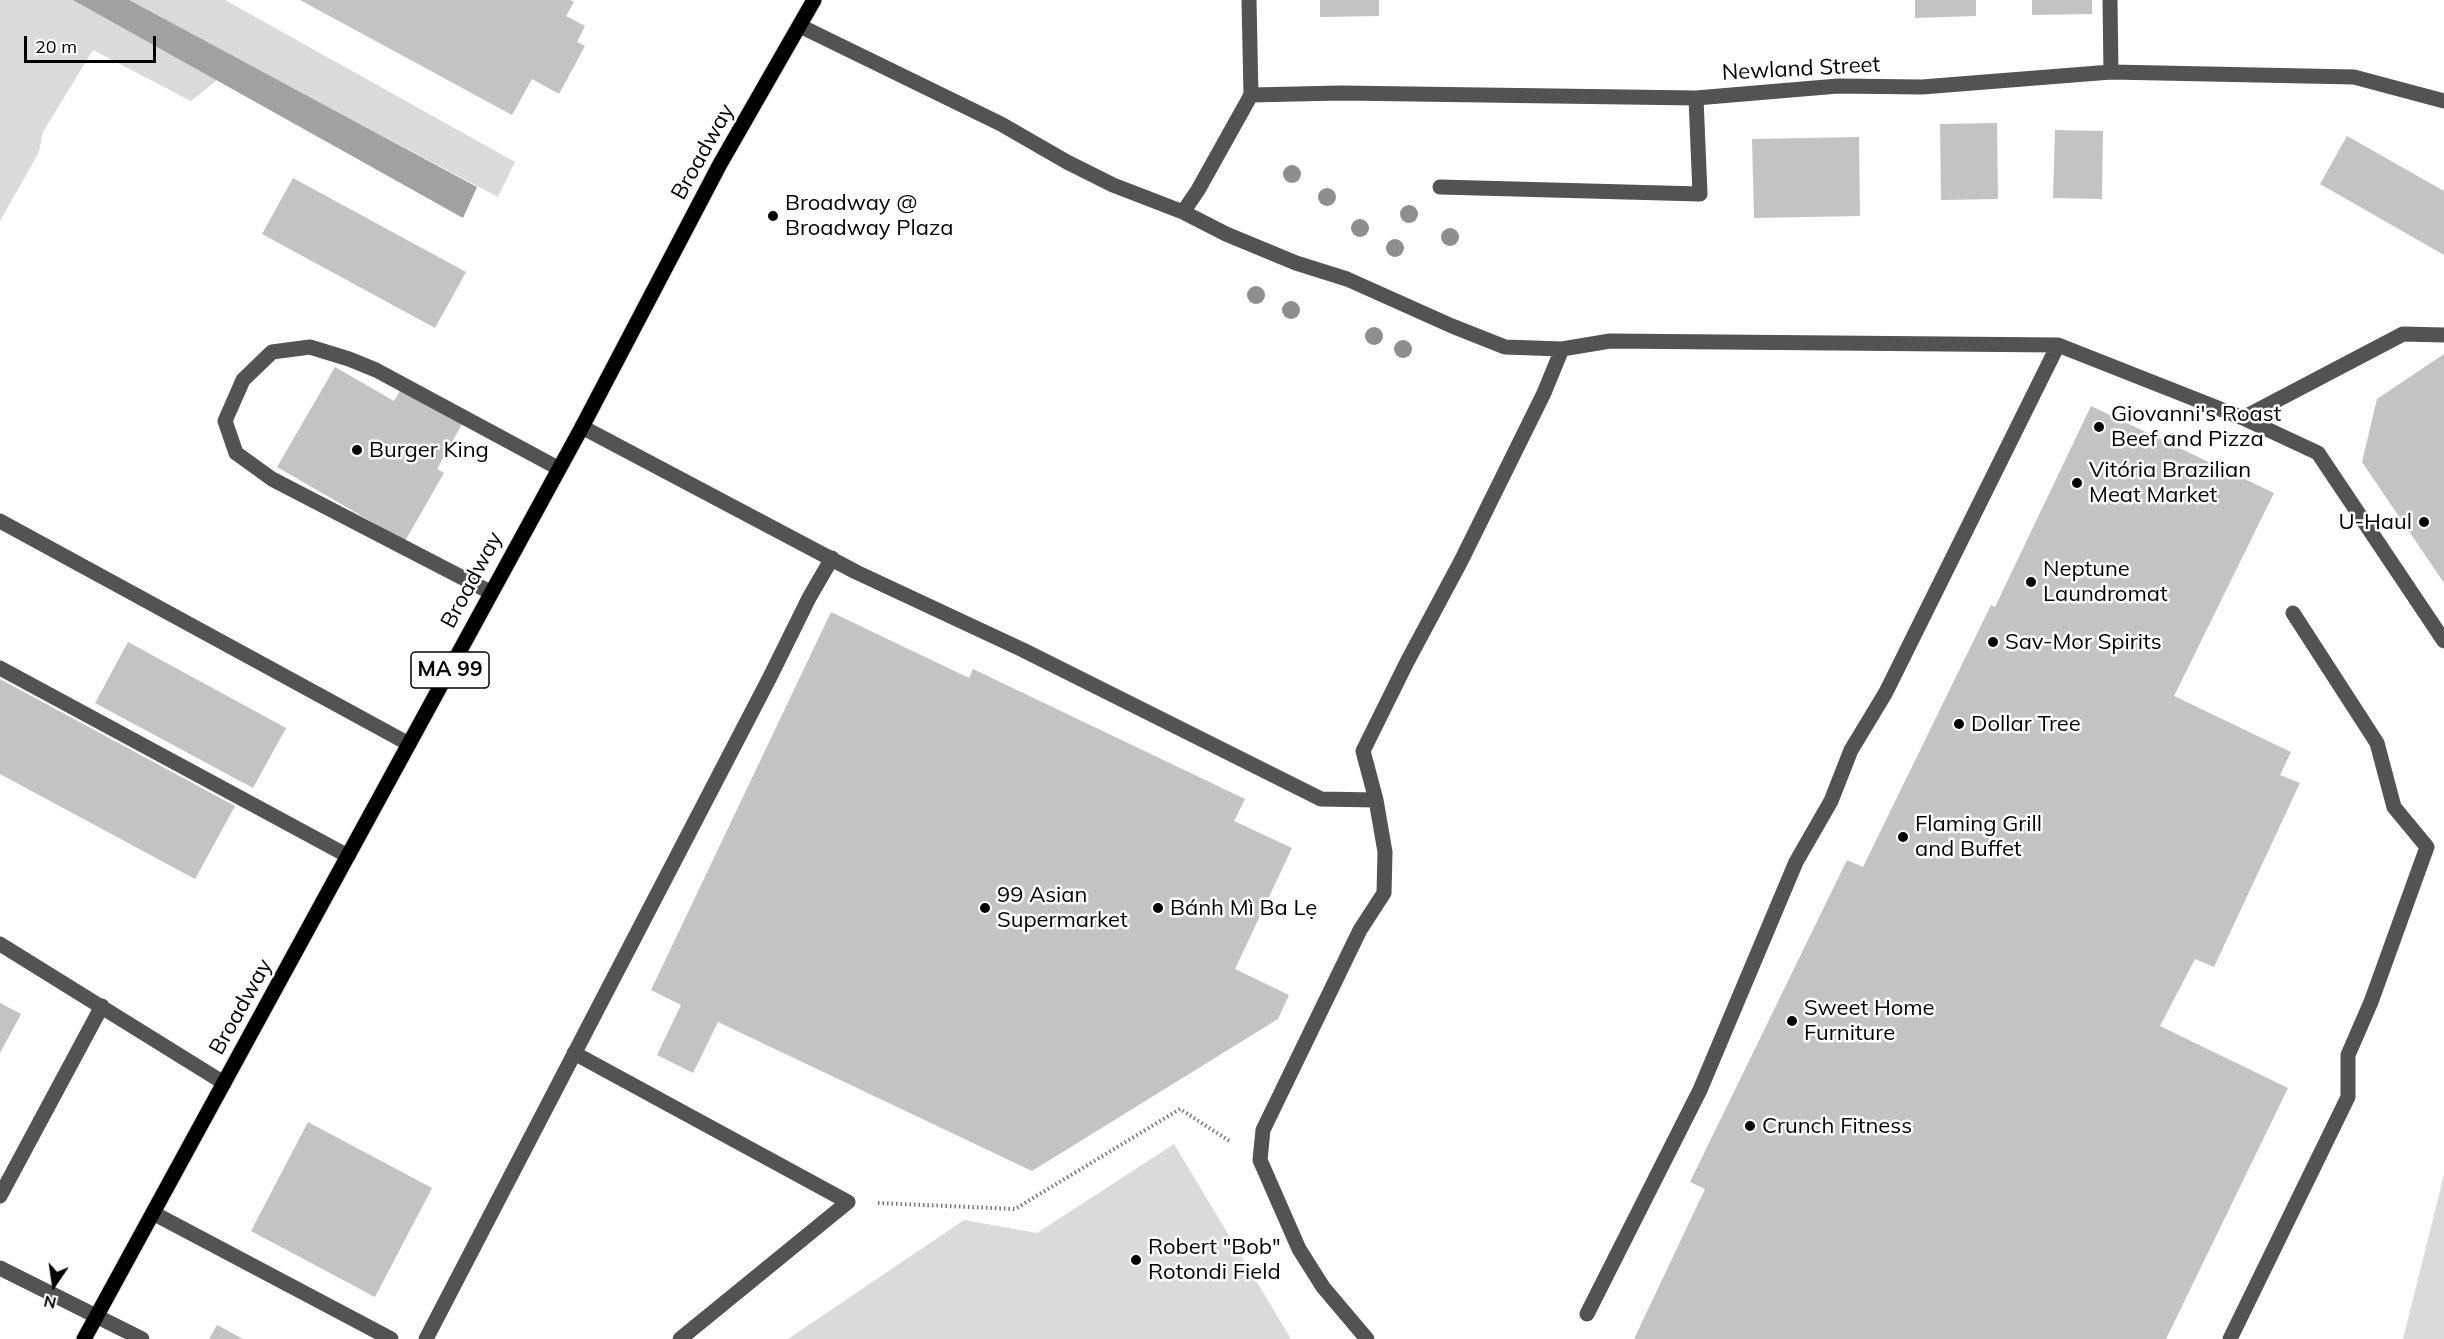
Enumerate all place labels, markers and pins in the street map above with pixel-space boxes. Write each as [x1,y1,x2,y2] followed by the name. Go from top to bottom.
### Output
[785,190,953,242] place label: Broadway @ Broadway Plaza
[766,209,780,223] marker: Broadway @ Broadway Plaza
[2111,401,2281,452] place label: Giovanni's Roast Beef and Pizza
[2092,420,2106,434] marker: Giovanni's Roast Beef and Pizza
[369,437,489,463] place label: Burger King
[350,443,364,457] marker: Burger King
[2089,457,2251,508] place label: Vitória Brazilian Meat Market
[2070,476,2084,490] marker: Vitória Brazilian Meat Market
[2339,509,2412,535] place label: U-Haul
[2417,515,2431,529] marker: U-Haul
[2043,556,2168,608] place label: Neptune Laundromat
[2024,575,2038,589] marker: Neptune Laundromat
[2005,629,2162,655] place label: Sav-Mor Spirits
[1986,635,2000,649] marker: Sav-Mor Spirits
[1971,711,2081,737] place label: Dollar Tree
[1952,717,1966,731] marker: Dollar Tree
[1915,811,2042,862] place label: Flaming Grill and Buffet
[1896,830,1910,844] marker: Flaming Grill and Buffet
[997,882,1128,933] place label: 99 Asian Supermarket
[1170,895,1317,921] place label: Bánh Mì Ba Lẹ
[978,901,992,915] marker: 99 Asian Supermarket
[1151,901,1165,915] marker: Bánh Mì Ba Lẹ
[1804,995,1935,1046] place label: Sweet Home Furniture
[1785,1014,1799,1028] marker: Sweet Home Furniture
[1762,1113,1912,1139] place label: Crunch Fitness
[1743,1119,1757,1133] marker: Crunch Fitness
[1148,1234,1281,1286] place label: Robert "Bob" Rotondi Field
[1129,1253,1143,1267] marker: Robert "Bob" Rotondi Field

